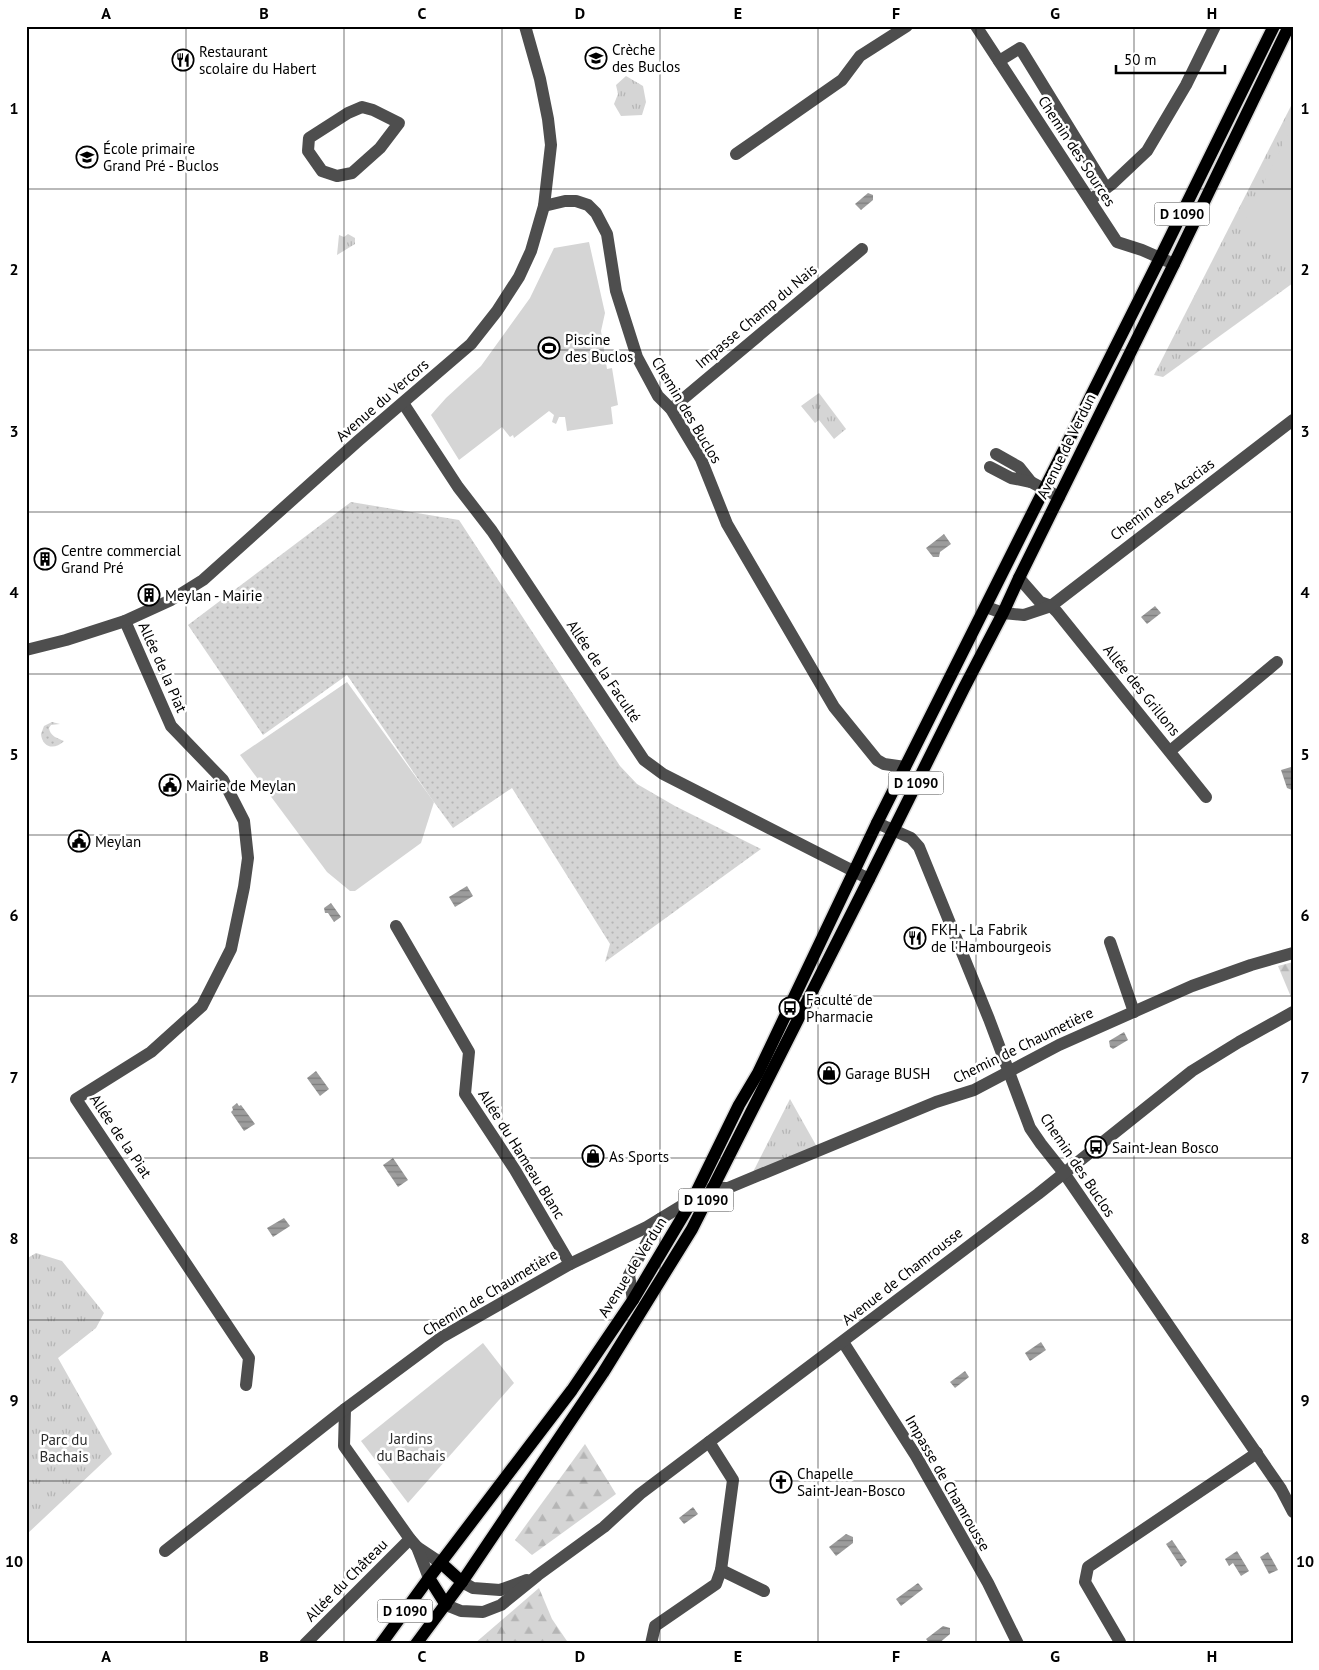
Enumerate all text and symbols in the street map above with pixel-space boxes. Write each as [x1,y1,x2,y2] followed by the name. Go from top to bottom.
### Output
[101,3,111,23] text: A
[259,3,269,23] text: B
[418,3,427,23] text: C
[575,3,585,23] text: D
[734,3,742,23] text: E
[892,3,900,23] text: F
[1050,3,1060,23] text: G
[1207,3,1217,23] text: H
[612,40,680,76] place label: Crèche des Buclos
[199,42,316,78] place label: Restaurant scolaire du Habert
[1116,42,1225,74] scale bar
[584,46,608,70] school or university icon: Crèche des Buclos
[171,48,195,72] restaurant icon: Restaurant scolaire du Habert
[1124,50,1157,69] text: 50 m
[1034,92,1120,210] street label: Chemin des Sources
[9,98,19,118] text: 1
[1300,98,1310,118] text: 1
[103,139,219,175] place label: École primaire Grand Pré - Buclos
[75,145,99,169] school or university icon: École primaire Grand Pré - Buclos
[1154,202,1210,225] road number: D 1090
[9,259,19,279] text: 2
[1300,259,1310,279] text: 2
[691,260,821,372] street label: Impasse Champ du Nais
[565,330,633,366] place label: Piscine des Buclos
[537,336,561,360] sports icon: Piscine des Buclos
[648,353,726,467] street label: Chemin des Buclos
[332,355,432,445] street label: Avenue du Vercors
[1032,390,1100,502] street label: Avenue de Verdun
[9,421,19,441] text: 3
[1300,421,1310,441] text: 3
[1106,454,1218,544] street label: Chemin des Acacias
[61,541,181,577] place label: Centre commercial Grand Pré
[33,547,57,571] building icon: Centre commercial Grand Pré
[9,582,19,602] text: 4
[1300,582,1310,602] text: 4
[137,583,161,607] building icon: Meylan - Mairie
[165,586,262,605] place label: Meylan - Mairie
[563,616,645,726] street label: Allée de la Faculté
[135,619,191,715] street label: Allée de la Piat
[1099,640,1185,740] street label: Allée des Grillons
[9,744,19,764] text: 5
[1300,744,1310,764] text: 5
[888,771,944,794] road number: D 1090
[158,773,182,797] public building icon: Mairie de Meylan
[186,776,296,795] place label: Mairie de Meylan
[67,829,91,853] public building icon: Meylan
[95,832,141,851] place label: Meylan
[9,905,19,925] text: 6
[1300,905,1310,925] text: 6
[931,920,1051,956] place label: FKH - La Fabrik de l'Hambourgeois
[903,926,927,950] restaurant icon: FKH - La Fabrik de l'Hambourgeois
[806,990,873,1026] place label: Faculté de Pharmacie
[778,996,802,1020] bus stop icon: Faculté de Pharmacie
[950,1003,1096,1087] street label: Chemin de Chaumetière
[817,1061,841,1085] shop icon: Garage BUSH
[845,1064,930,1083] place label: Garage BUSH
[9,1067,19,1087] text: 7
[1300,1067,1310,1087] text: 7
[474,1086,570,1222] street label: Allée du Hameau Blanc
[86,1090,156,1182] street label: Allée de la Piat
[1036,1109,1120,1221] street label: Chemin des Buclos
[1084,1135,1108,1159] bus stop icon: Saint-Jean Bosco
[1112,1138,1219,1157] place label: Saint-Jean Bosco
[581,1144,605,1168] shop icon: As Sports
[609,1147,669,1166] place label: As Sports
[678,1188,734,1212] road number: D 1090
[594,1213,670,1321] street label: Avenue de Verdun
[838,1223,966,1329] street label: Avenue de Chamrousse
[9,1228,19,1248] text: 8
[1300,1228,1310,1248] text: 8
[419,1244,561,1340] street label: Chemin de Chaumetière
[9,1390,19,1410] text: 9
[1300,1390,1310,1410] text: 9
[901,1412,995,1554] street label: Impasse de Chamrousse
[376,1429,446,1465] park label: Jardins du Bachais
[40,1430,88,1466] park label: Parc du Bachais
[797,1464,905,1500] place label: Chapelle Saint-Jean-Bosco
[769,1470,793,1494] church icon: Chapelle Saint-Jean-Bosco
[301,1535,391,1625] street label: Allée du Château
[5,1551,23,1571] text: 10
[1296,1551,1314,1571] text: 10
[378,1600,432,1622] road number: D 1090
[101,1646,111,1666] text: A
[259,1646,269,1666] text: B
[418,1646,427,1666] text: C
[575,1646,585,1666] text: D
[734,1646,742,1666] text: E
[892,1646,900,1666] text: F
[1050,1646,1060,1666] text: G
[1207,1646,1217,1666] text: H

